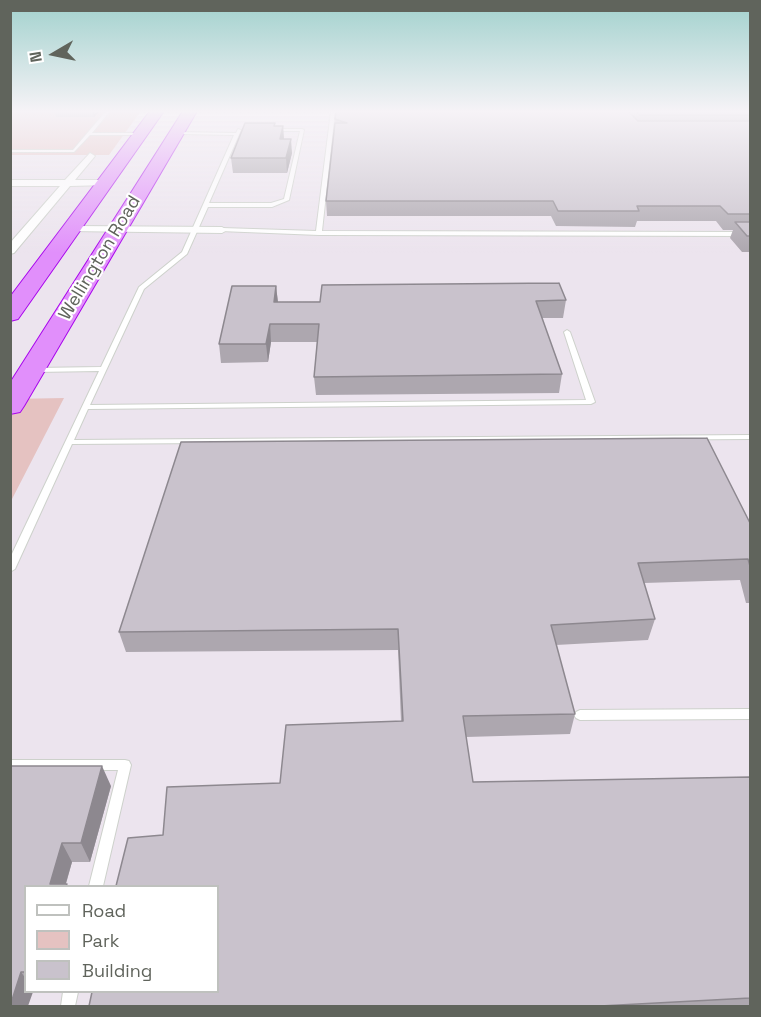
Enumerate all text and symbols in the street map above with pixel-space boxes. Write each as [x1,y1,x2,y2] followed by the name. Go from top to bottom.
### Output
[24,24,84,84] north arrow
[25,50,47,64] text: N
[54,192,146,324] street label: Wellington Road
[24,885,219,993] legend
[82,899,126,922] text: Road
[82,929,119,952] text: Park
[82,959,152,982] text: Building

